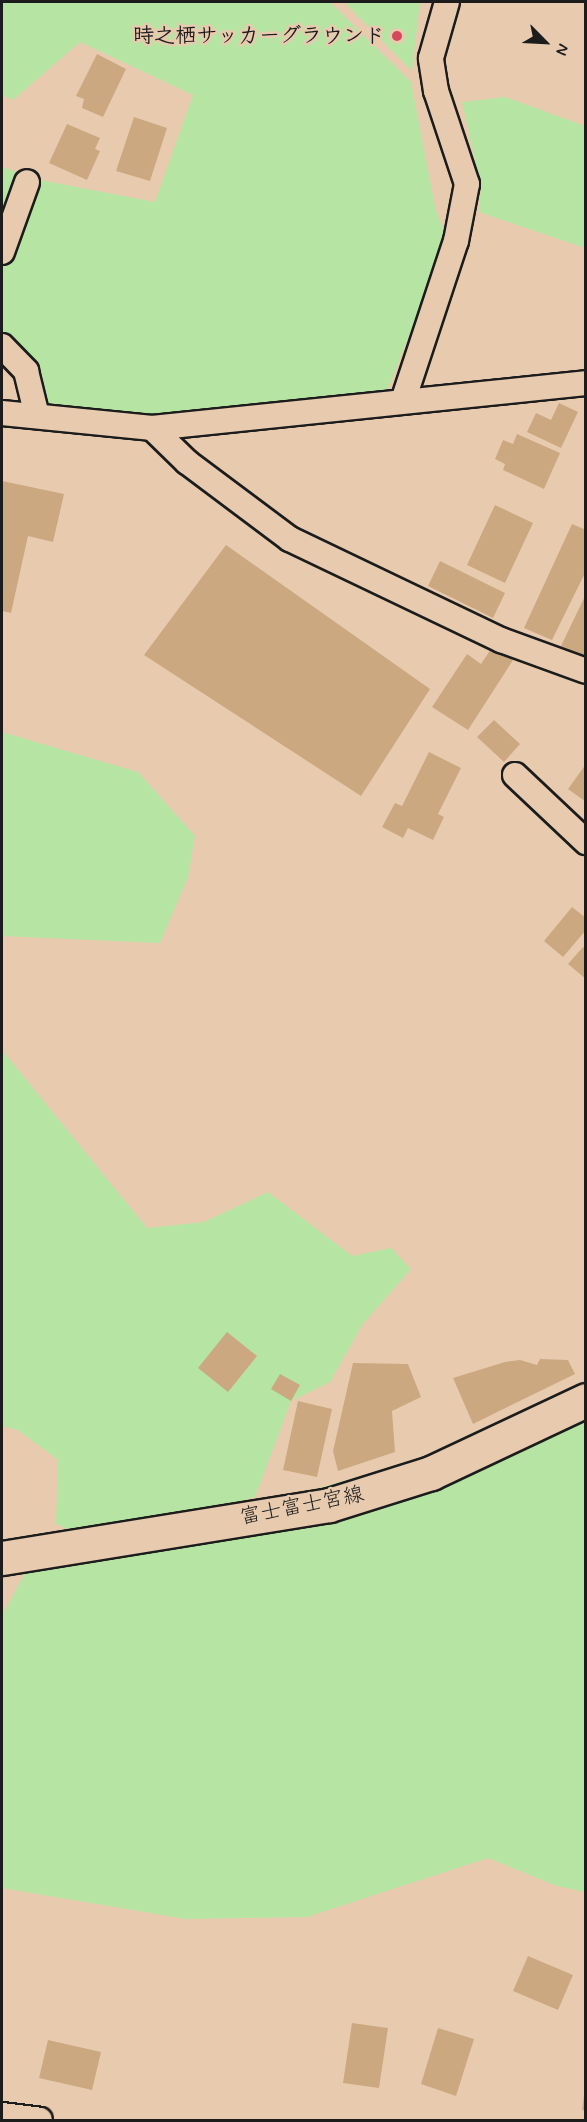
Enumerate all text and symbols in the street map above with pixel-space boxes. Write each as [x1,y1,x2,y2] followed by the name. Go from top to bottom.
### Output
[515,12,575,72] north arrow
[133,23,385,49] place label: 時之栖サッカーグラウンド
[390,29,404,43] marker: 時之栖サッカーグラウンド
[550,40,574,59] text: N
[238,1482,366,1530] street label: 富士富士宮線

